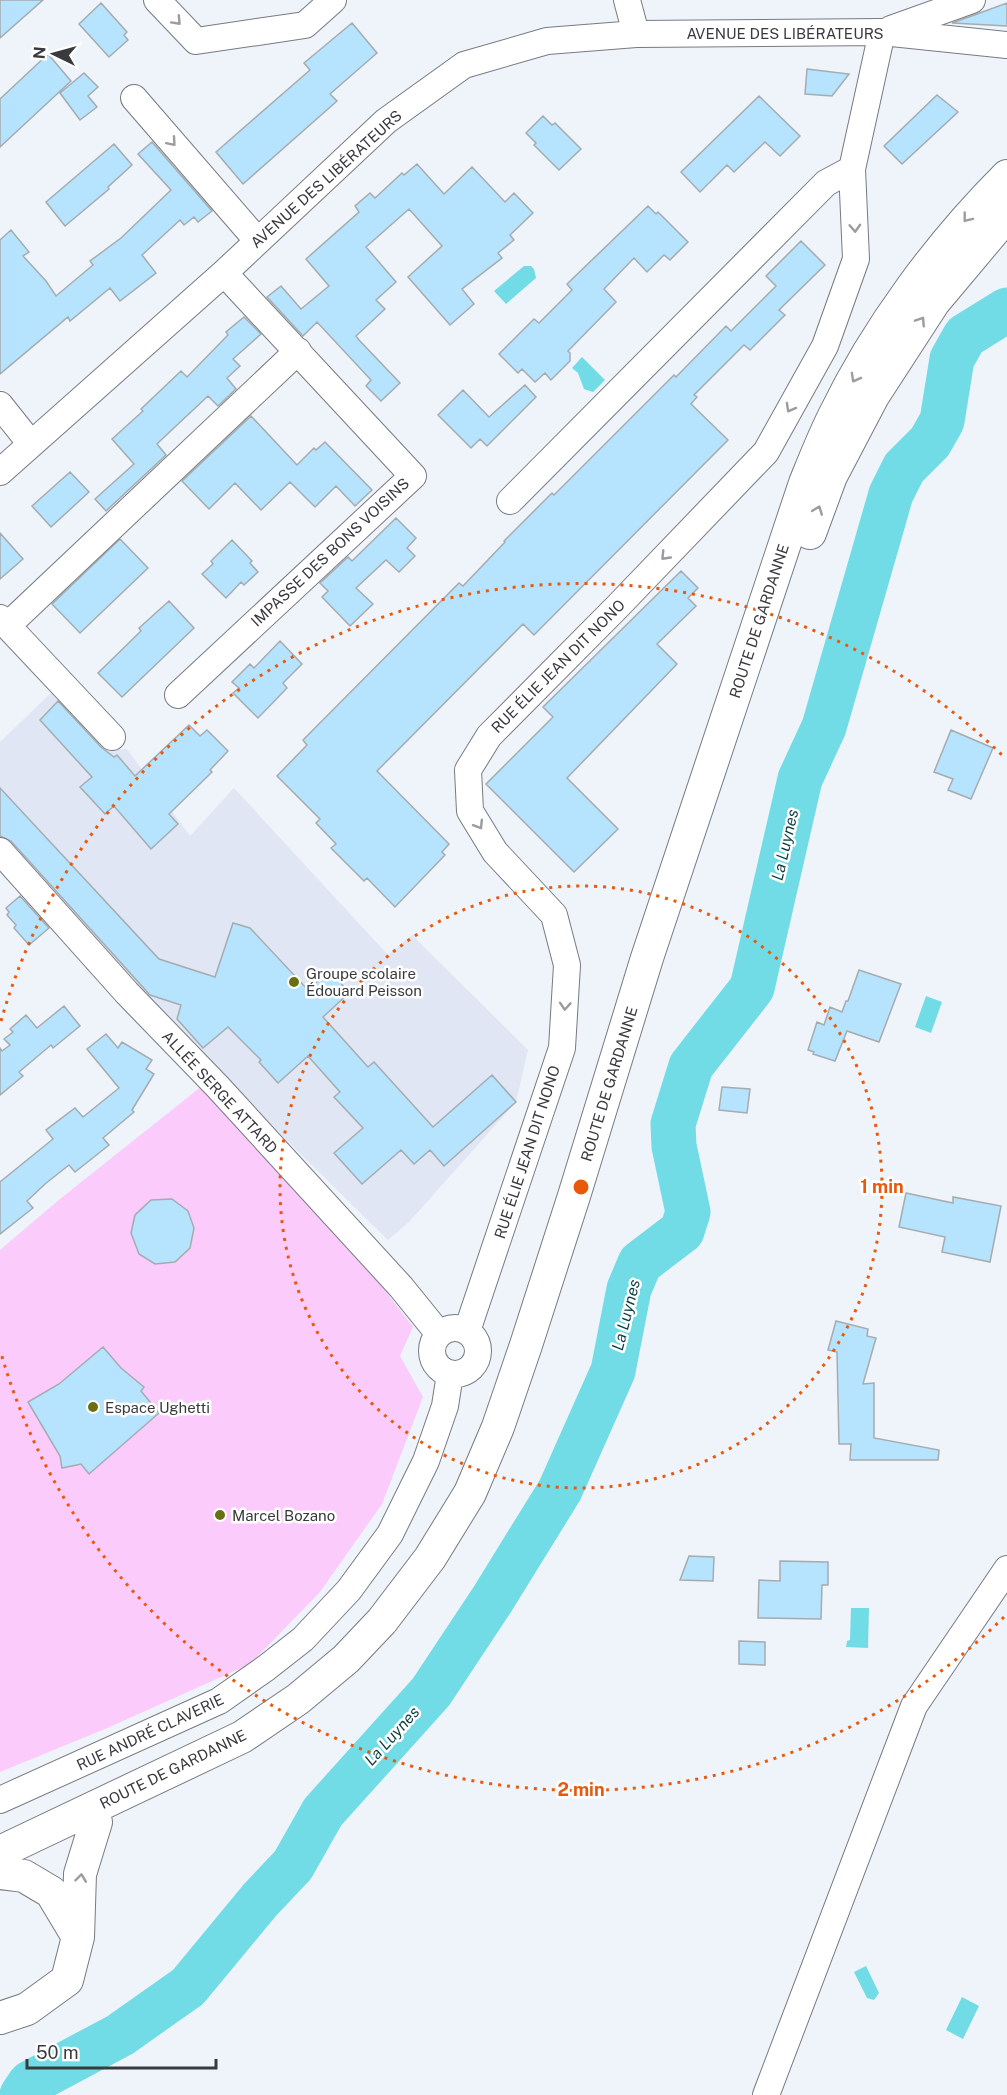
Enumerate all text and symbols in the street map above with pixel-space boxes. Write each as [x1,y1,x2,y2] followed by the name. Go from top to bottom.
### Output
[170,14,181,24] one-way arrow
[24,24,84,84] north arrow
[686,25,884,42] street label: AVENUE DES LIBÉRATEURS
[30,46,50,60] text: N
[247,107,405,251] street label: AVENUE DES LIBÉRATEURS
[165,135,176,146] one-way arrow
[963,211,974,222] one-way arrow
[848,223,861,232] one-way arrow
[914,317,926,327] one-way arrow
[851,371,862,382] one-way arrow
[786,402,797,412] one-way arrow
[248,474,412,630] street label: IMPASSE DES BONS VOISINS
[811,505,823,516] one-way arrow
[726,542,792,700] street label: ROUTE DE GARDANNE
[662,549,673,560] one-way arrow
[488,596,628,736] street label: RUE ÉLIE JEAN DIT NONO
[768,807,802,882] water label: La Luynes
[472,819,483,830] one-way arrow
[306,965,422,999] place label: Groupe scolaire Édouard Peisson
[287,975,301,989] marker: Groupe scolaire Édouard Peisson
[558,1002,571,1011] one-way arrow
[577,1005,641,1163] street label: ROUTE DE GARDANNE
[159,1027,281,1157] street label: ALLÉE SERGE ATTARD
[491,1063,563,1241] street label: RUE ÉLIE JEAN DIT NONO
[860,1176,904,1197] text: 1 min
[571,1177,591,1197] centre of rings
[608,1277,644,1352] water label: La Luynes
[105,1399,210,1416] place label: Espace Ughetti
[86,1400,100,1414] marker: Espace Ughetti
[232,1507,335,1524] place label: Marcel Bozano
[213,1508,227,1522] marker: Marcel Bozano
[74,1690,226,1774] street label: RUE ANDRÉ CLAVERIE
[361,1703,423,1769] water label: La Luynes
[97,1726,249,1812] street label: ROUTE DE GARDANNE
[557,1779,605,1800] text: 2 min
[74,1874,86,1883] one-way arrow
[27,2032,216,2070] scale bar
[36,2042,79,2063] text: 50 m

